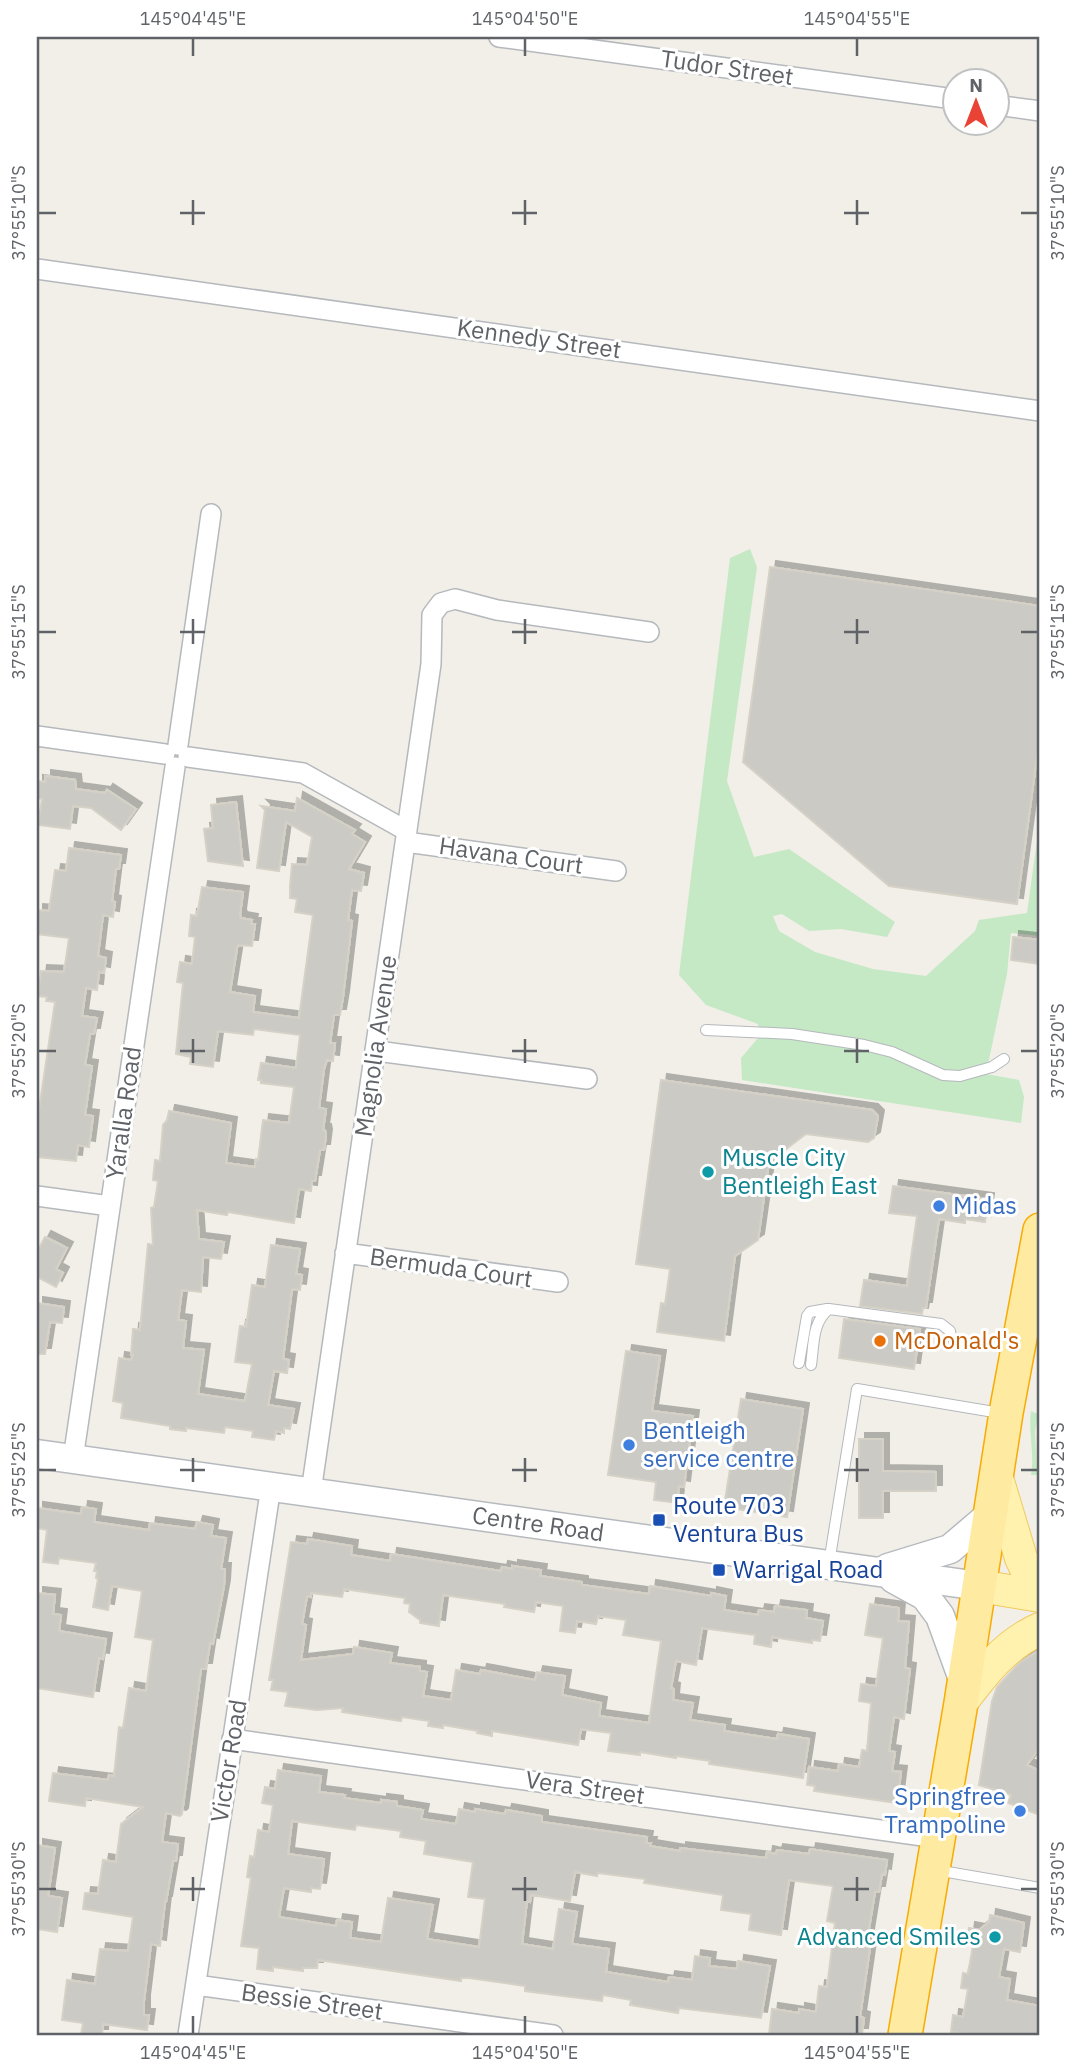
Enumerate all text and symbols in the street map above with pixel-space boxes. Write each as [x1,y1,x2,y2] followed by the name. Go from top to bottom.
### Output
[140,7,246,30] text: 145°04'45"E
[472,7,578,30] text: 145°04'50"E
[804,7,910,30] text: 145°04'55"E
[659,42,796,92] street label: Tudor Street
[940,66,1010,136] north arrow
[969,73,983,97] text: N
[7,165,30,261] text: 37°55'10"S
[1046,165,1069,261] text: 37°55'10"S
[455,311,623,365] street label: Kennedy Street
[7,584,30,680] text: 37°55'15"S
[1046,584,1069,680] text: 37°55'15"S
[437,829,585,881] street label: Havana Court
[346,953,404,1139] street label: Magnolia Avenue
[7,1003,30,1099] text: 37°55'20"S
[1046,1003,1069,1099] text: 37°55'20"S
[98,1044,148,1181] street label: Yaralla Road
[722,1141,877,1201] place label: Muscle City Bentleigh East
[700,1164,716,1180] marker: Muscle City Bentleigh East
[953,1189,1017,1221] place label: Midas
[931,1198,947,1214] marker: Midas
[368,1240,535,1294] street label: Bermuda Court
[894,1324,1020,1356] place label: McDonald's
[872,1333,888,1349] marker: McDonald's
[643,1414,795,1474] place label: Bentleigh service centre
[7,1422,30,1518] text: 37°55'25"S
[1046,1422,1069,1518] text: 37°55'25"S
[621,1437,637,1453] marker: Bentleigh service centre
[673,1489,804,1549] place label: Route 703 Ventura Bus
[470,1498,606,1548] street label: Centre Road
[651,1512,667,1528] marker: Route 703 Ventura Bus
[733,1553,883,1585] place label: Warrigal Road
[711,1562,727,1578] marker: Warrigal Road
[203,1697,254,1825] street label: Victor Road
[523,1763,647,1811] street label: Vera Street
[884,1780,1006,1840] place label: Springfree Trampoline
[1012,1803,1028,1819] marker: Springfree Trampoline
[7,1841,30,1937] text: 37°55'30"S
[1046,1841,1069,1937] text: 37°55'30"S
[797,1920,981,1952] place label: Advanced Smiles
[987,1929,1003,1945] marker: Advanced Smiles
[239,1975,385,2027] street label: Bessie Street
[140,2041,246,2064] text: 145°04'45"E
[472,2041,578,2064] text: 145°04'50"E
[804,2041,910,2064] text: 145°04'55"E

